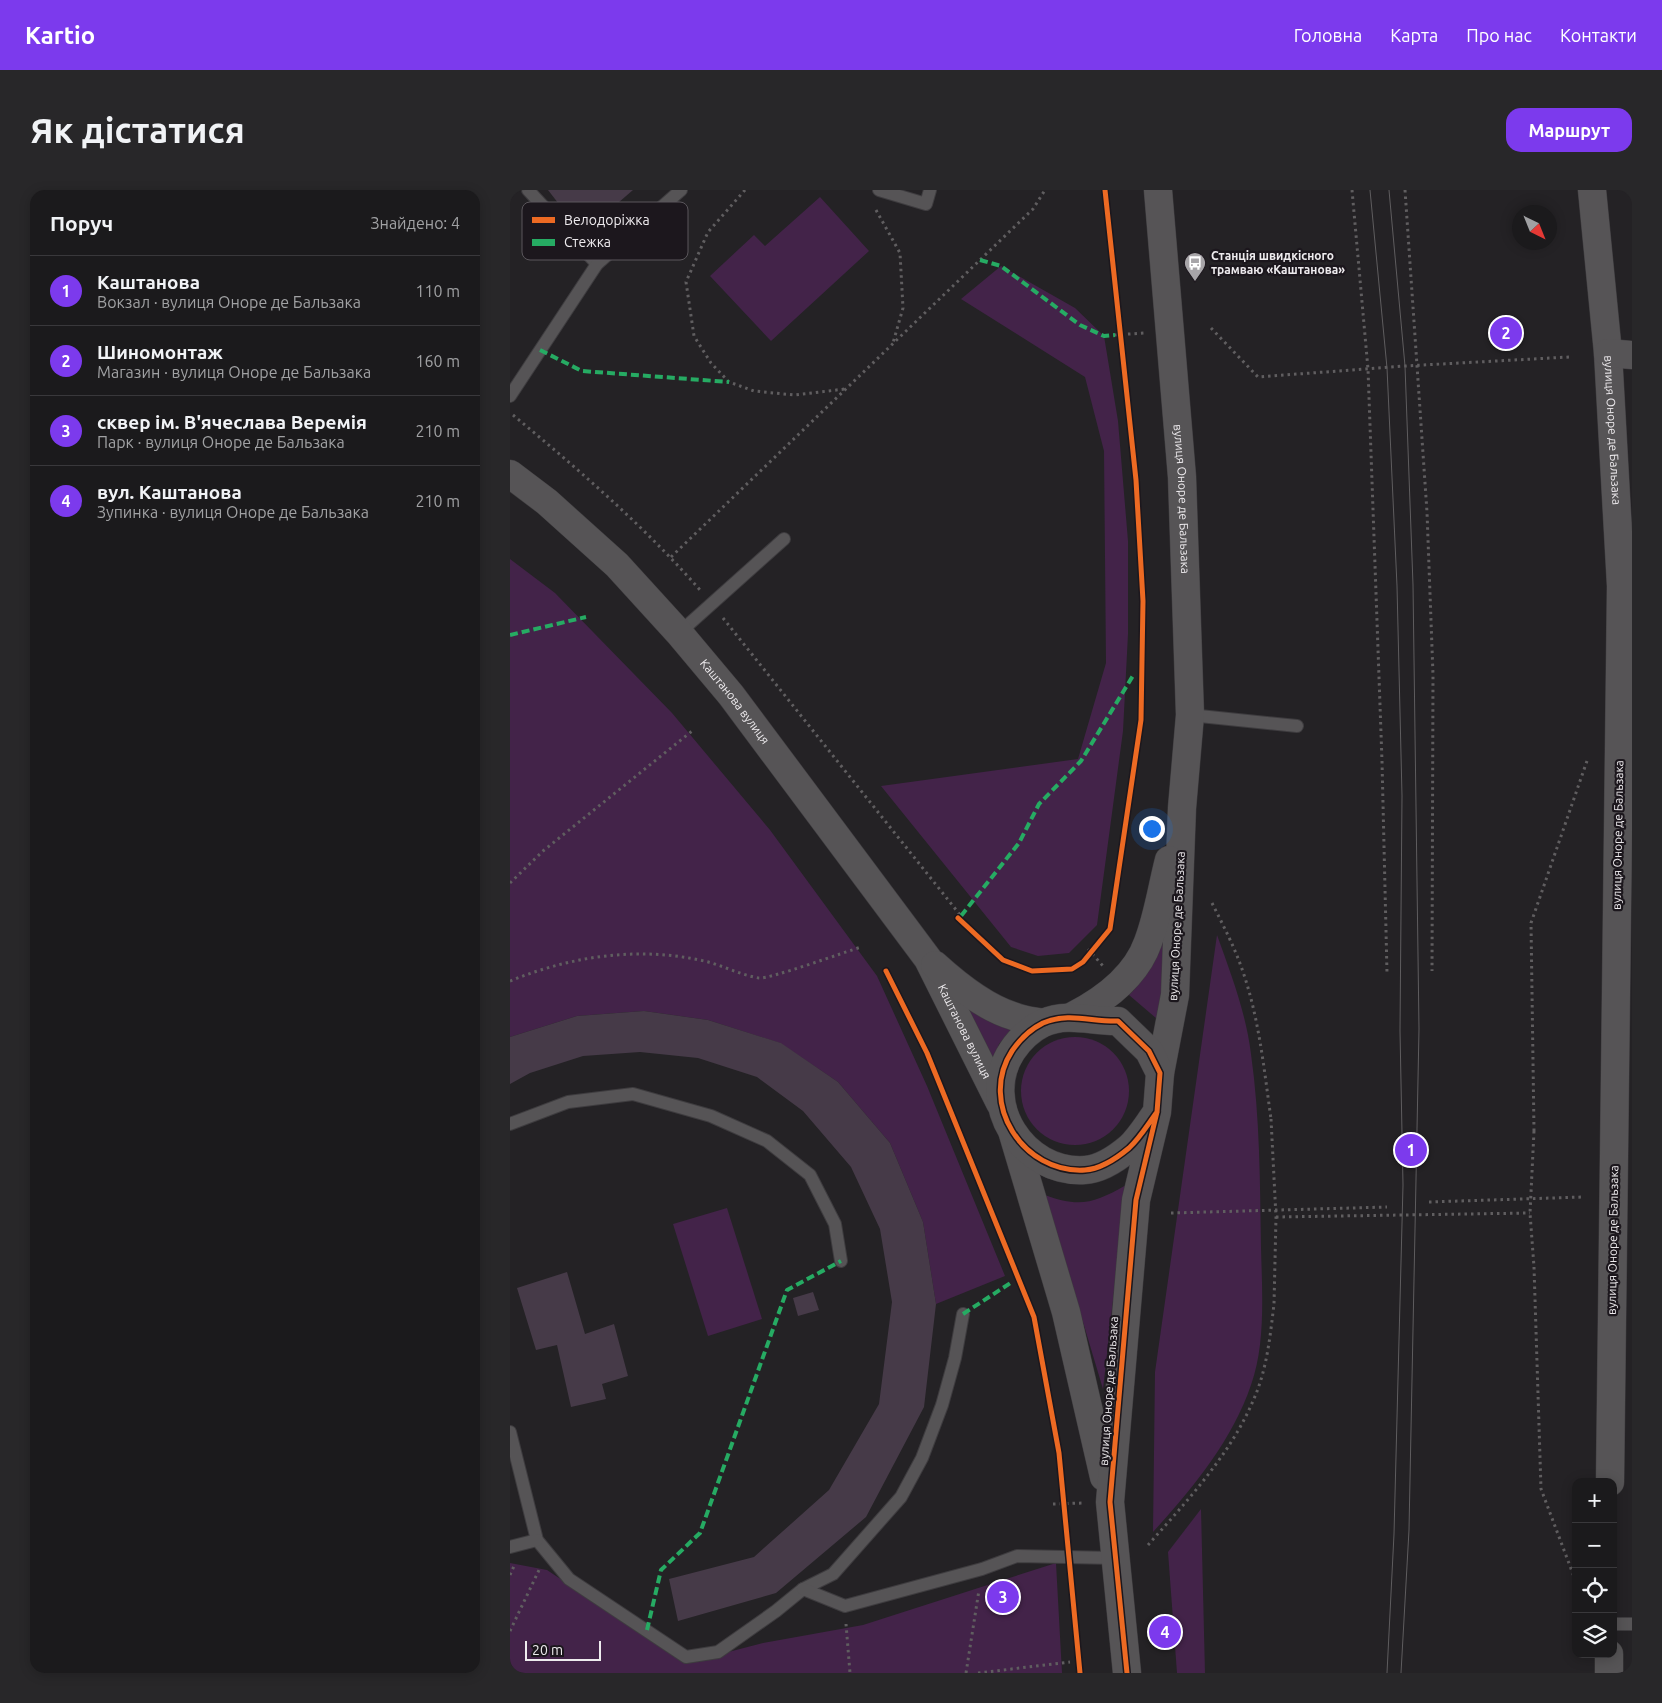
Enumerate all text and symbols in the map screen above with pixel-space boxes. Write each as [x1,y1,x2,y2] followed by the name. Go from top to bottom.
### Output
[25,22,95,49] text: Kartio
[1294,25,1362,45] text: Головна
[1390,25,1438,45] text: Карта
[1466,25,1532,45] text: Про нас
[1560,25,1637,45] text: Контакти
[1506,108,1632,152] button: Маршрут
[30,110,245,150] text: Як дістатися
[522,202,688,260] legend
[1512,205,1557,250] north arrow
[50,211,113,235] text: Поруч
[564,212,650,228] text: Велодоріжка
[371,214,460,232] text: Знайдено: 4
[564,234,611,250] text: Стежка
[1211,249,1345,276] place label: Станція швидкісного трамваю «Каштанова»
[1183,251,1207,282] bus stop icon: Станція швидкісного трамваю «Каштанова»
[97,271,200,293] text: Каштанова
[61,282,71,300] text: 1
[415,282,460,300] text: 110 m
[97,293,361,311] text: Вокзал · вулиця Оноре де Бальзака
[1490,314,1522,352] pin: 2
[97,341,223,363] text: Шиномонтаж
[61,352,71,370] text: 2
[415,352,460,370] text: 160 m
[1602,355,1623,505] street label: вулиця Оноре де Бальзака
[97,363,371,381] text: Магазин · вулиця Оноре де Бальзака
[97,411,367,433] text: сквер ім. В'ячеслава Веремія
[61,422,71,440] text: 3
[415,422,460,440] text: 210 m
[1172,424,1192,574] street label: вулиця Оноре де Бальзака
[97,433,345,451] text: Парк · вулиця Оноре де Бальзака
[97,481,242,503] text: вул. Каштанова
[61,492,71,510] text: 4
[415,492,460,510] text: 210 m
[97,503,369,521] text: Зупинка · вулиця Оноре де Бальзака
[698,656,772,746] street label: Каштанова вулиця
[1610,760,1625,910] street label: вулиця Оноре де Бальзака
[1139,816,1165,842] your location
[1166,851,1187,1001] street label: вулиця Оноре де Бальзака
[936,982,994,1081] street label: Каштанова вулиця
[1395,1131,1427,1169] pin: 1
[1605,1165,1620,1315] street label: вулиця Оноре де Бальзака
[1097,1316,1120,1466] street label: вулиця Оноре де Бальзака
[1572,1478,1617,1658] map controls
[1572,1478,1617,1523] button: +
[1572,1523,1617,1568] button: −
[1572,1568,1617,1613] button: locate
[987,1578,1019,1616] pin: 3
[1149,1613,1181,1651] pin: 4
[1572,1613,1617,1658] button: layers
[525,1638,601,1661] scale bar
[532,1642,563,1658] text: 20 m

